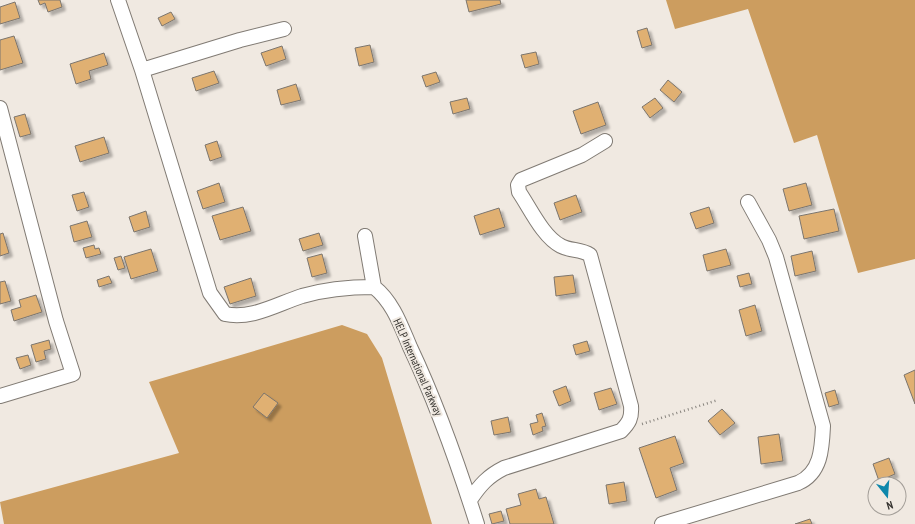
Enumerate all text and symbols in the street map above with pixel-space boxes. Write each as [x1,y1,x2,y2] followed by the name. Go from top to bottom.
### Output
[390,316,446,419] street label: HELP International Parkway
[867,476,907,516] north arrow
[885,498,895,513] text: N

